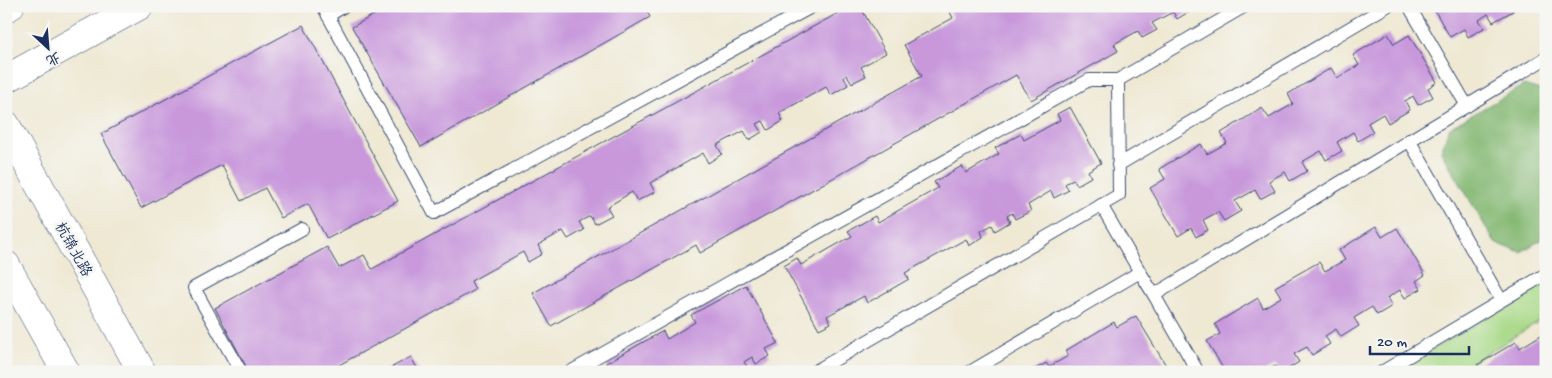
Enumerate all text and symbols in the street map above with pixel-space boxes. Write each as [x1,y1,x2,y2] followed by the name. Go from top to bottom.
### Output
[22,22,72,72] north arrow
[43,47,63,68] text: 北
[50,219,96,281] street label: 杭锦北路
[1370,323,1468,355] scale bar
[1377,334,1407,352] text: 20 m

